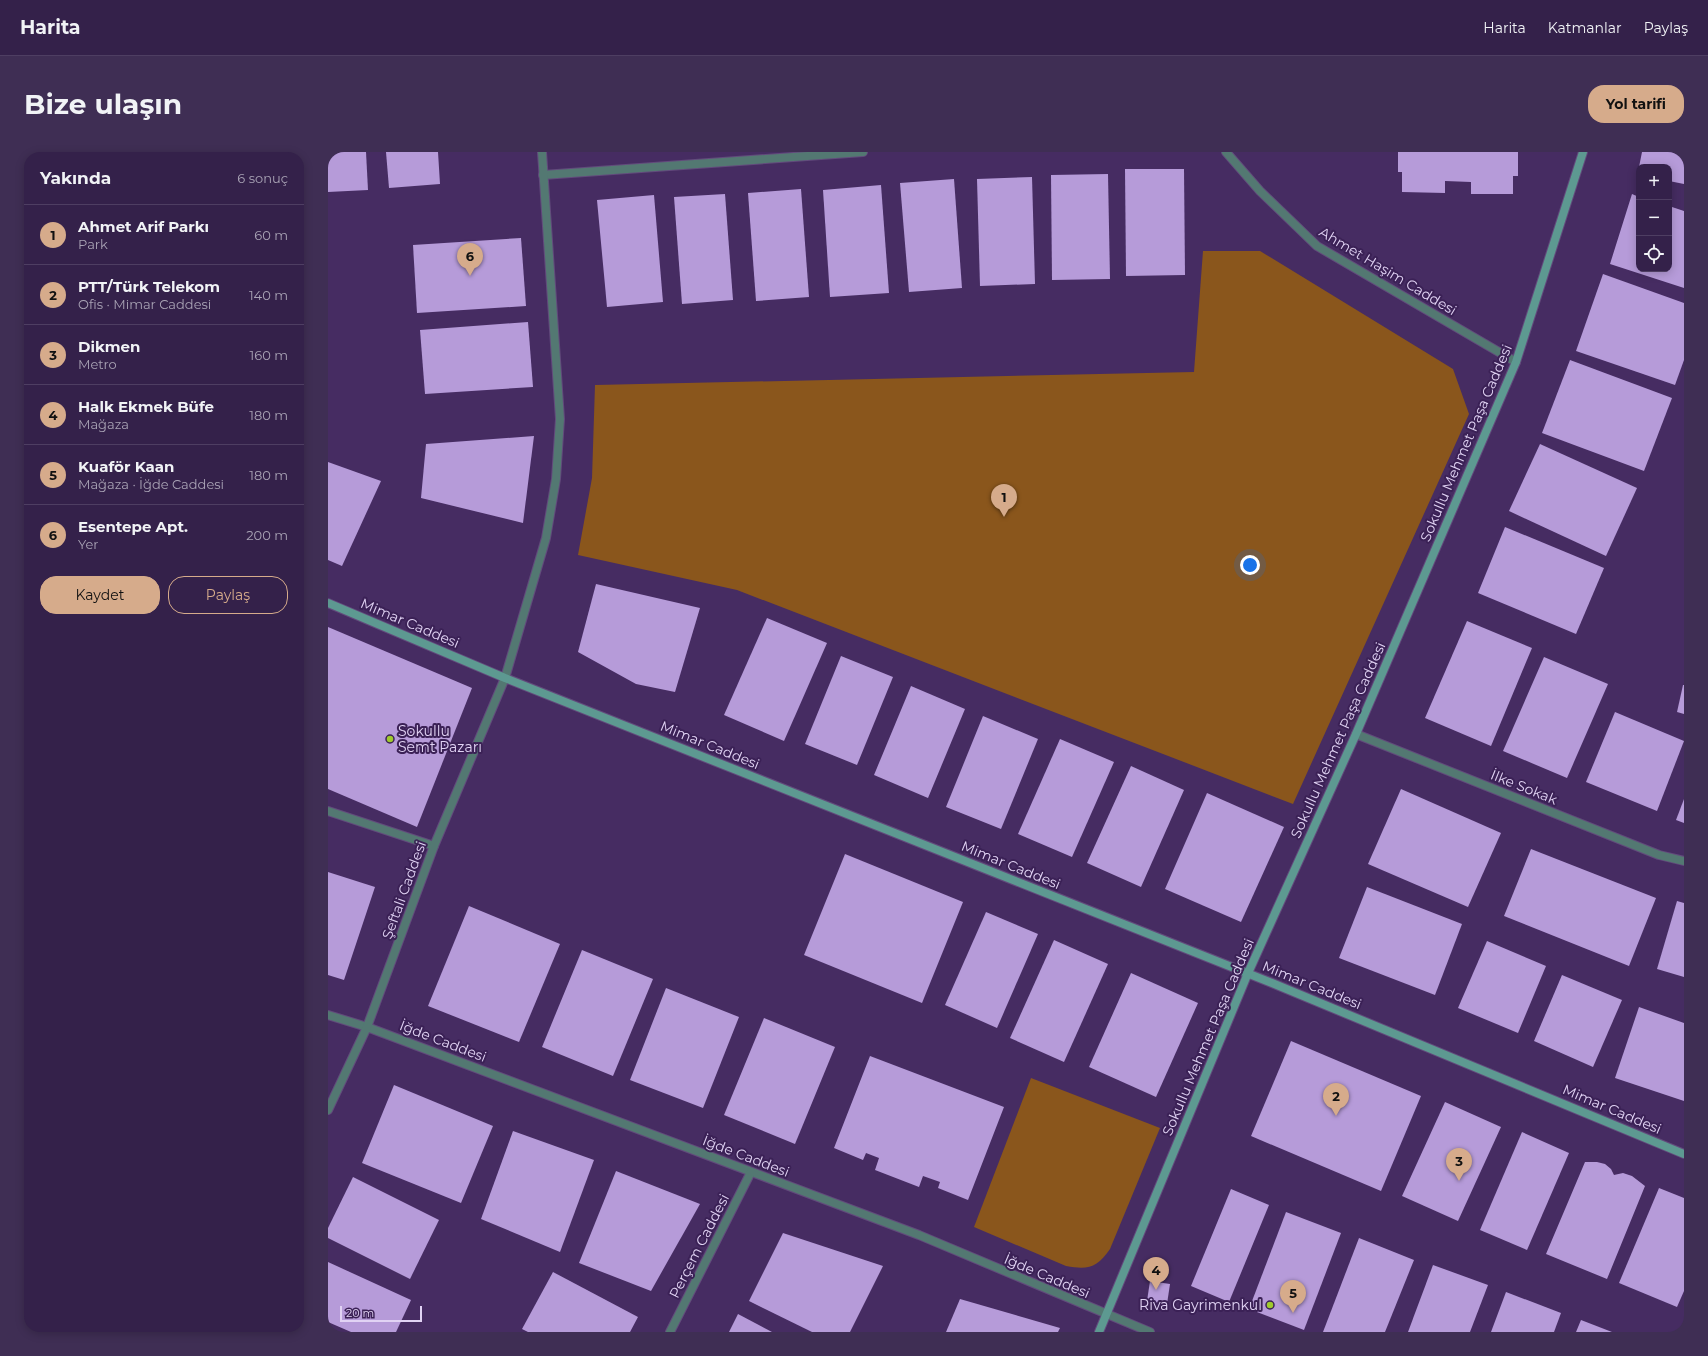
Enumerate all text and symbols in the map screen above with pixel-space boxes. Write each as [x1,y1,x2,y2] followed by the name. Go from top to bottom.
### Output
[20,16,81,39] text: Harita
[1483,19,1526,37] text: Harita
[1548,19,1622,37] text: Katmanlar
[1644,19,1688,37] text: Paylaş
[1588,85,1684,123] button: Yol tarifi
[24,87,182,121] text: Bize ulaşın
[1636,164,1672,272] map controls
[1636,164,1672,200] button: +
[40,168,111,188] text: Yakında
[237,170,288,186] text: 6 sonuç
[1636,200,1672,236] button: −
[78,217,209,236] text: Ahmet Arif Parkı
[1316,223,1460,319] street label: Ahmet Haşim Caddesi
[50,227,56,243] text: 1
[254,227,288,243] text: 60 m
[78,236,108,252] text: Park
[1636,236,1672,272] button: locate
[457,243,483,276] pin: 6
[78,277,220,296] text: PTT/Türk Telekom
[49,287,57,303] text: 2
[249,287,288,303] text: 140 m
[78,296,211,312] text: Ofis · Mimar Caddesi
[78,337,140,356] text: Dikmen
[1416,342,1516,544] street label: Sokullu Mehmet Paşa Caddesi
[49,347,57,363] text: 3
[250,347,288,363] text: 160 m
[78,356,117,372] text: Metro
[78,397,214,416] text: Halk Ekmek Büfe
[49,407,57,423] text: 4
[249,407,288,423] text: 180 m
[78,416,129,432] text: Mağaza
[78,457,174,476] text: Kuaför Kaan
[49,467,57,483] text: 5
[249,467,288,483] text: 180 m
[78,476,224,492] text: Mağaza · İğde Caddesi
[991,484,1017,517] pin: 1
[78,517,188,536] text: Esentepe Apt.
[49,527,57,543] text: 6
[246,527,288,543] text: 200 m
[78,536,99,552] text: Yer
[1240,555,1260,575] your location
[40,576,160,614] button: Kaydet
[168,576,288,614] button: Paylaş
[358,594,462,652] street label: Mimar Caddesi
[1287,639,1389,841] street label: Sokullu Mehmet Paşa Caddesi
[658,717,762,773] street label: Mimar Caddesi
[398,722,482,756] place label: Sokullu Semt Pazarı
[385,734,395,744] marker: Sokullu Semt Pazarı
[1488,765,1561,809] street label: İlke Sokak
[959,837,1063,893] street label: Mimar Caddesi
[378,839,430,941] street label: Şeftali Caddesi
[1158,936,1258,1138] street label: Sokullu Mehmet Paşa Caddesi
[1260,957,1364,1013] street label: Mimar Caddesi
[397,1016,489,1066] street label: İğde Caddesi
[1560,1080,1664,1138] street label: Mimar Caddesi
[1323,1083,1349,1116] pin: 2
[700,1131,792,1181] street label: İğde Caddesi
[1446,1148,1472,1181] pin: 3
[665,1191,733,1301] street label: Perçem Caddesi
[1001,1250,1093,1302] street label: İğde Caddesi
[1143,1257,1169,1290] pin: 4
[1280,1280,1306,1313] pin: 5
[1139,1296,1262,1314] place label: Riva Gayrimenkul
[1265,1300,1275,1310] marker: Riva Gayrimenkul
[340,1304,422,1323] scale bar
[346,1306,374,1320] text: 20 m

